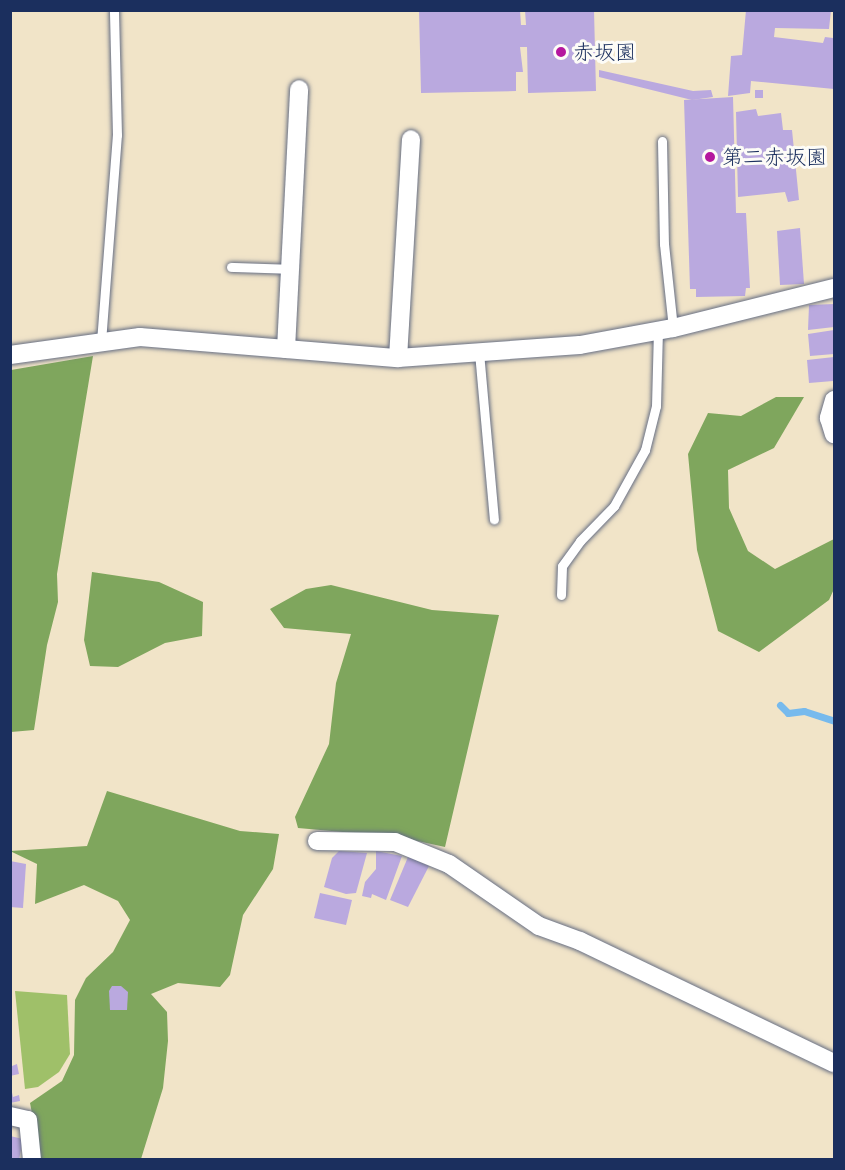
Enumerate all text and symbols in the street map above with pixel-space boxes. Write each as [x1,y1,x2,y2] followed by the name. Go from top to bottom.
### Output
[573,39,636,65] place label: 赤坂園
[554,45,568,59] marker: 赤坂園
[722,144,827,170] place label: 第二赤坂園
[703,150,717,164] marker: 第二赤坂園

